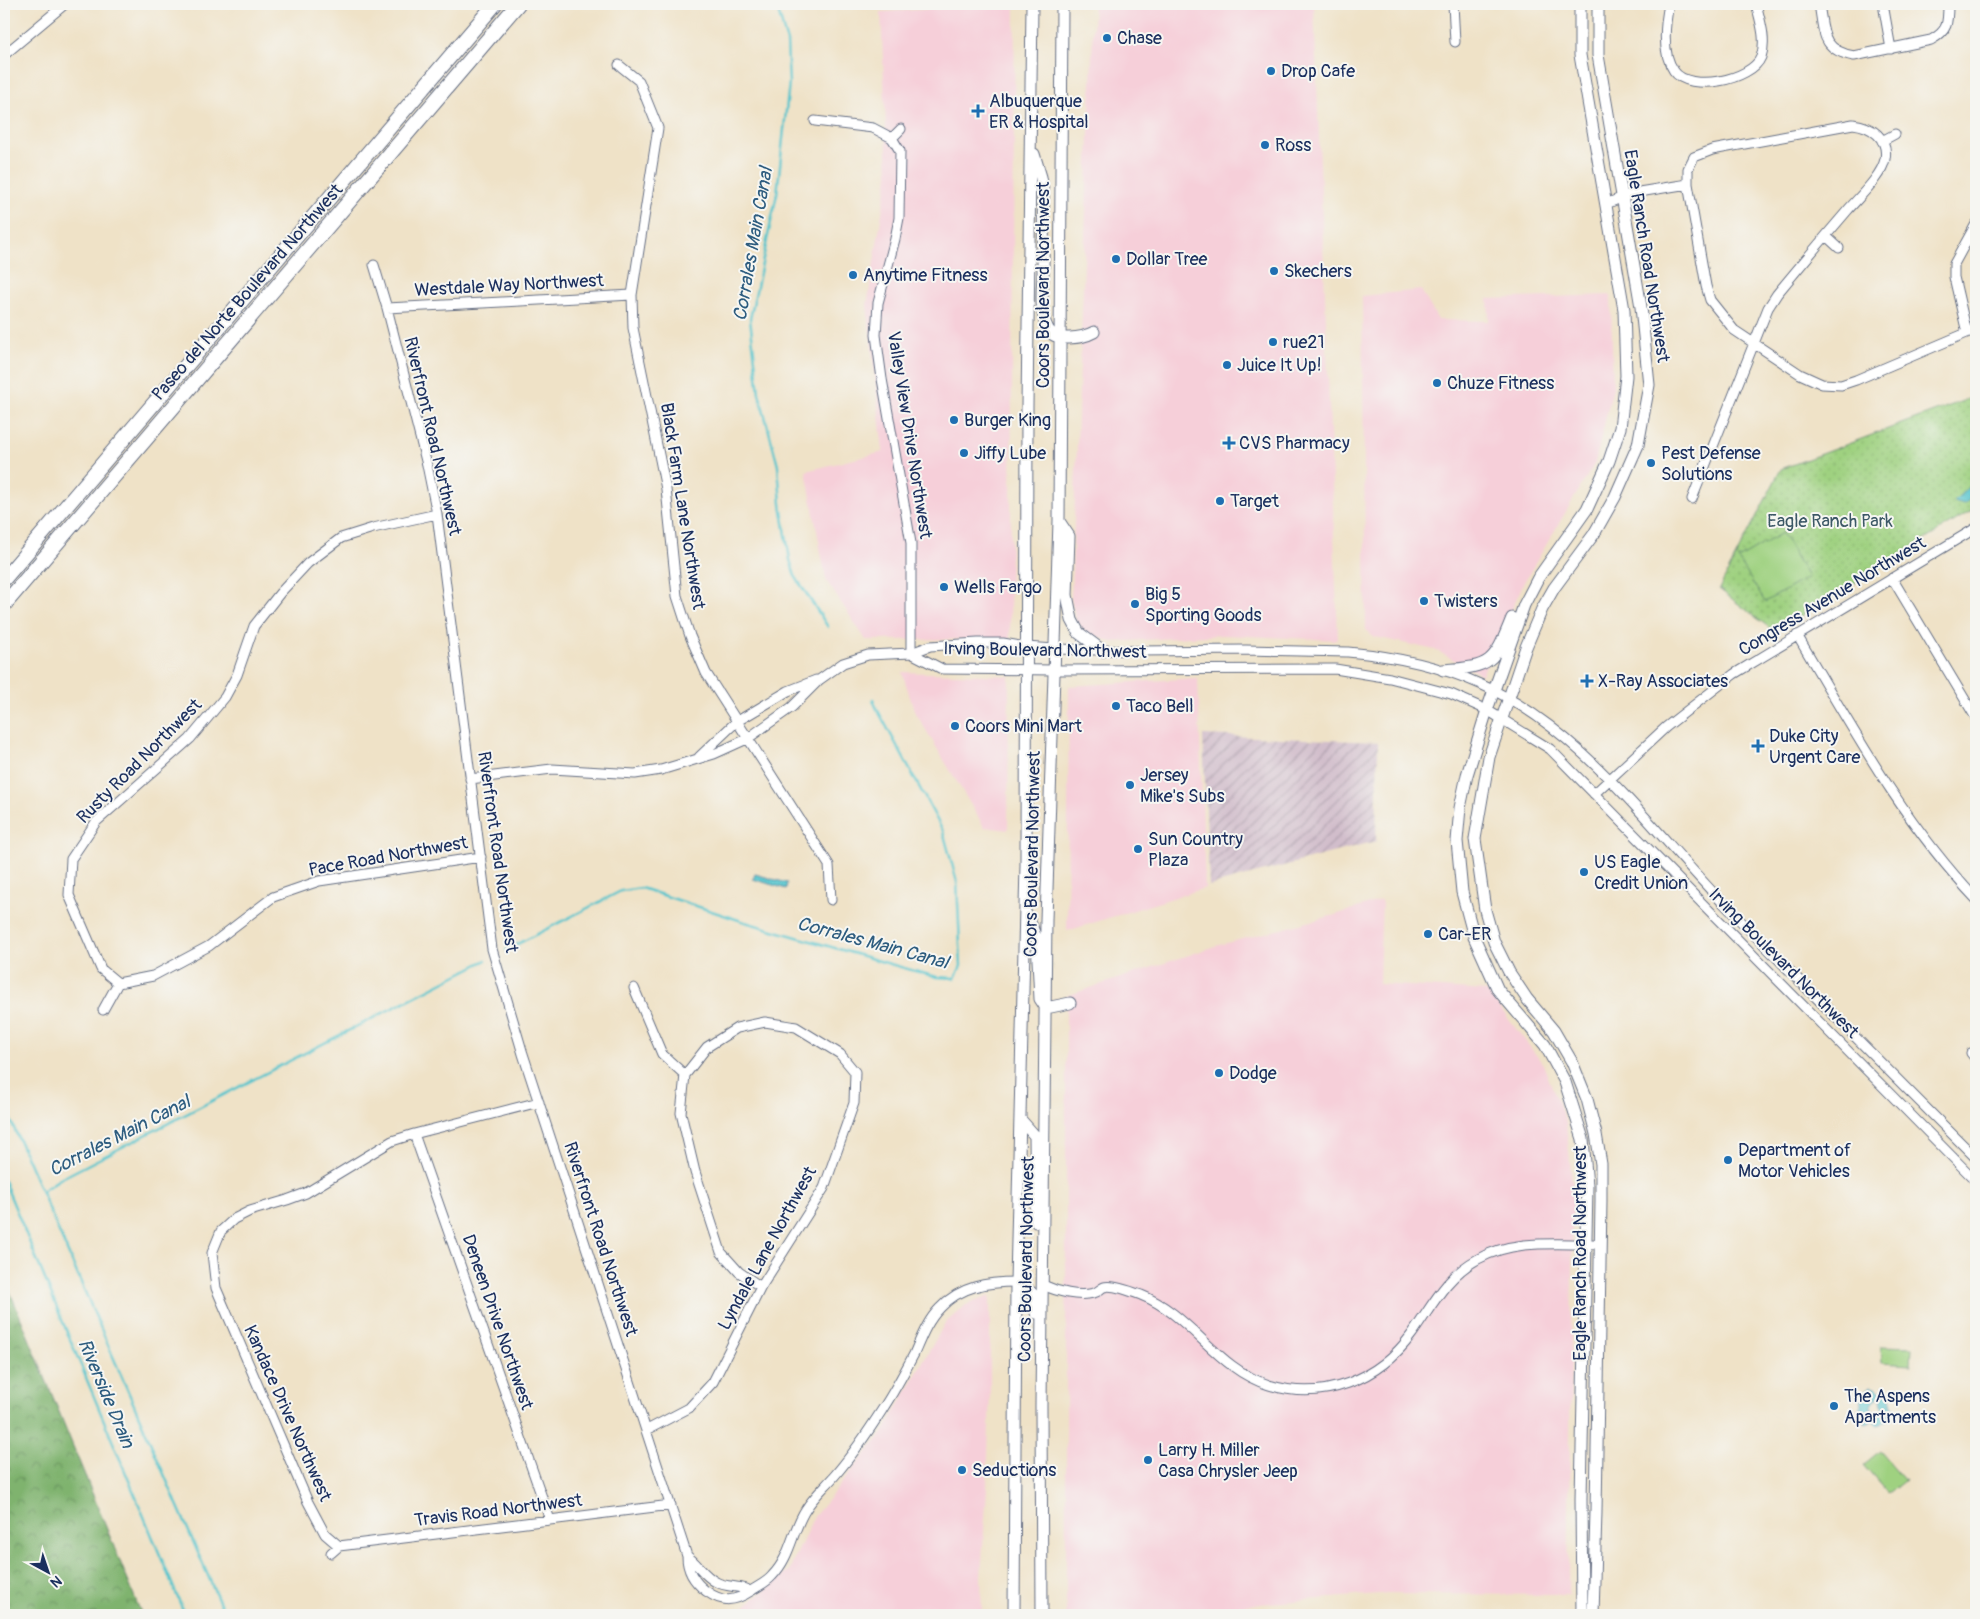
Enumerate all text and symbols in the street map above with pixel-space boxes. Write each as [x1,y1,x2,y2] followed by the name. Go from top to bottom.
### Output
[1117,27,1162,50] place label: Chase
[1101,32,1113,44] marker: Chase
[1281,60,1355,83] place label: Drop Cafe
[1265,65,1277,77] marker: Drop Cafe
[989,90,1089,134] place label: Albuquerque ER & Hospital
[971,104,985,118] marker: Albuquerque ER & Hospital
[1275,134,1311,157] place label: Ross
[1259,139,1271,151] marker: Ross
[1618,148,1675,365] street label: Eagle Ranch Road Northwest
[728,163,779,323] water label: Corrales Main Canal
[147,179,348,406] street label: Paseo del Norte Boulevard Northwest
[1032,181,1055,388] street label: Coors Boulevard Northwest
[1126,248,1208,271] place label: Dollar Tree
[1110,253,1122,265] marker: Dollar Tree
[1284,260,1352,283] place label: Skechers
[863,264,987,287] place label: Anytime Fitness
[1268,265,1280,277] marker: Skechers
[414,269,605,302] street label: Westdale Way Northwest
[847,269,859,281] marker: Anytime Fitness
[882,330,937,541] street label: Valley View Drive Northwest
[1283,331,1324,354] place label: rue21
[398,335,467,538] street label: Riverfront Road Northwest
[1267,336,1279,348] marker: rue21
[1237,354,1322,377] place label: Juice It Up!
[1221,359,1233,371] marker: Juice It Up!
[1447,372,1554,395] place label: Chuze Fitness
[1431,377,1443,389] marker: Chuze Fitness
[655,401,710,612] street label: Black Farm Lane Northwest
[964,409,1051,432] place label: Burger King
[948,414,960,426] marker: Burger King
[1239,432,1350,455] place label: CVS Pharmacy
[1223,437,1235,449] marker: CVS Pharmacy
[974,442,1046,465] place label: Jiffy Lube
[1661,442,1761,486] place label: Pest Defense Solutions
[958,447,970,459] marker: Jiffy Lube
[1645,457,1657,469] marker: Pest Defense Solutions
[1230,490,1280,513] place label: Target
[1214,495,1226,507] marker: Target
[1767,510,1893,533] park label: Eagle Ranch Park
[1734,531,1931,661] street label: Congress Avenue Northwest
[954,576,1042,599] place label: Wells Fargo
[938,581,950,593] marker: Wells Fargo
[1145,583,1262,627] place label: Big 5 Sporting Goods
[1434,590,1497,613] place label: Twisters
[1418,595,1430,607] marker: Twisters
[1129,598,1141,610] marker: Big 5 Sporting Goods
[943,637,1148,664] street label: Irving Boulevard Northwest
[1598,670,1728,693] place label: X-Ray Associates
[1580,674,1594,688] marker: X-Ray Associates
[72,693,207,829] street label: Rusty Road Northwest
[1126,695,1194,718] place label: Taco Bell
[1110,700,1122,712] marker: Taco Bell
[965,715,1083,738] place label: Coors Mini Mart
[949,720,961,732] marker: Coors Mini Mart
[1769,725,1861,769] place label: Duke City Urgent Care
[1751,739,1765,753] marker: Duke City Urgent Care
[472,750,523,955] street label: Riverfront Road Northwest
[1019,750,1046,957] street label: Coors Boulevard Northwest
[1140,764,1225,808] place label: Jersey Mike's Subs
[1124,779,1136,791] marker: Jersey Mike's Subs
[1148,828,1243,872] place label: Sun Country Plaza
[307,831,470,882] street label: Pace Road Northwest
[1132,843,1144,855] marker: Sun Country Plaza
[1594,851,1688,895] place label: US Eagle Credit Union
[1578,866,1590,878] marker: US Eagle Credit Union
[1704,883,1864,1044] street label: Irving Boulevard Northwest
[795,911,953,975] water label: Corrales Main Canal
[1438,923,1491,946] place label: Car-ER
[1422,928,1434,940] marker: Car-ER
[1229,1062,1277,1085] place label: Dodge
[1213,1067,1225,1079] marker: Dodge
[45,1089,196,1182] water label: Corrales Main Canal
[558,1139,643,1340] street label: Riverfront Road Northwest
[1738,1139,1852,1183] place label: Department of Motor Vehicles
[1569,1145,1592,1361] street label: Eagle Ranch Road Northwest
[1722,1154,1734,1166] marker: Department of Motor Vehicles
[1013,1155,1040,1362] street label: Coors Boulevard Northwest
[713,1162,822,1334] street label: Lyndale Lane Northwest
[457,1231,539,1414] street label: Deneen Drive Northwest
[238,1321,337,1506] street label: Kandace Drive Northwest
[72,1335,140,1453] water label: Riverside Drain
[1844,1385,1936,1429] place label: The Aspens Apartments
[1828,1400,1840,1412] marker: The Aspens Apartments
[1158,1439,1298,1483] place label: Larry H. Miller Casa Chrysler Jeep
[1142,1454,1154,1466] marker: Larry H. Miller Casa Chrysler Jeep
[972,1459,1056,1482] place label: Seductions
[956,1464,968,1476] marker: Seductions
[413,1489,584,1532] street label: Travis Road Northwest
[22,1546,72,1596] north arrow
[47,1572,65,1591] text: N

